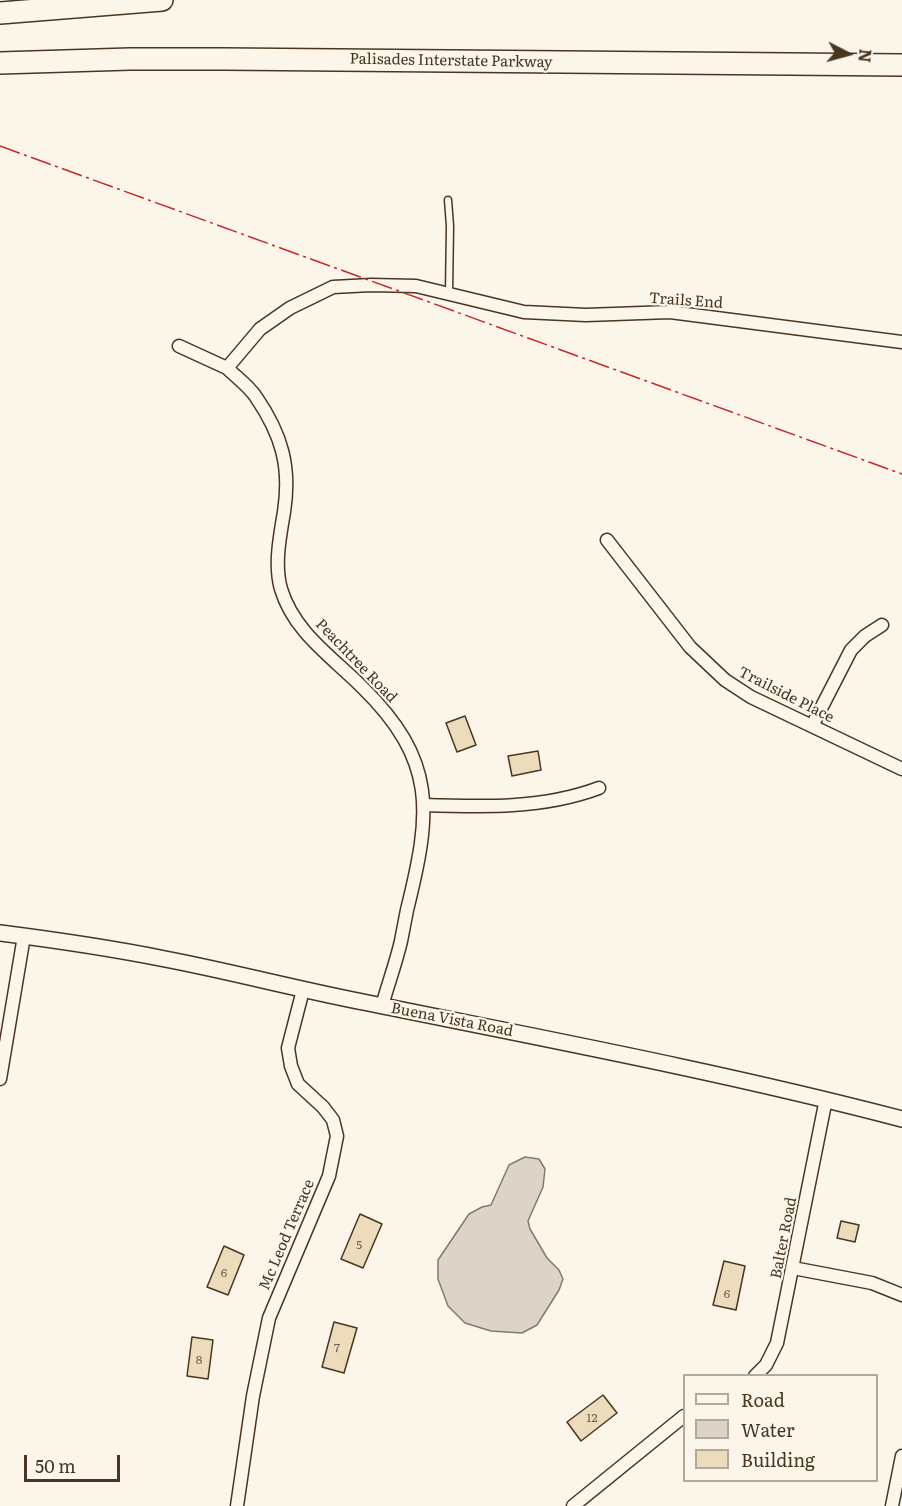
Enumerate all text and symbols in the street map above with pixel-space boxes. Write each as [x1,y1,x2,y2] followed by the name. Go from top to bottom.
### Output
[818,24,878,84] north arrow
[853,48,879,64] text: N
[349,50,553,72] street label: Palisades Interstate Parkway
[648,289,724,313] street label: Trails End
[312,615,400,707] street label: Peachtree Road
[735,663,837,727] street label: Trailside Place
[389,999,515,1041] street label: Buena Vista Road
[256,1177,318,1293] street label: Mc Leod Terrace
[767,1196,801,1280] street label: Balter Road
[356,1238,362,1252] house number: 5
[221,1266,227,1280] house number: 6
[724,1287,730,1301] house number: 6
[334,1341,340,1355] house number: 7
[196,1353,202,1367] house number: 8
[683,1374,878,1482] legend
[741,1386,785,1413] text: Road
[587,1411,597,1425] house number: 12
[741,1416,794,1443] text: Water
[27,1443,123,1481] scale bar
[741,1446,815,1473] text: Building
[35,1452,76,1479] text: 50 m

